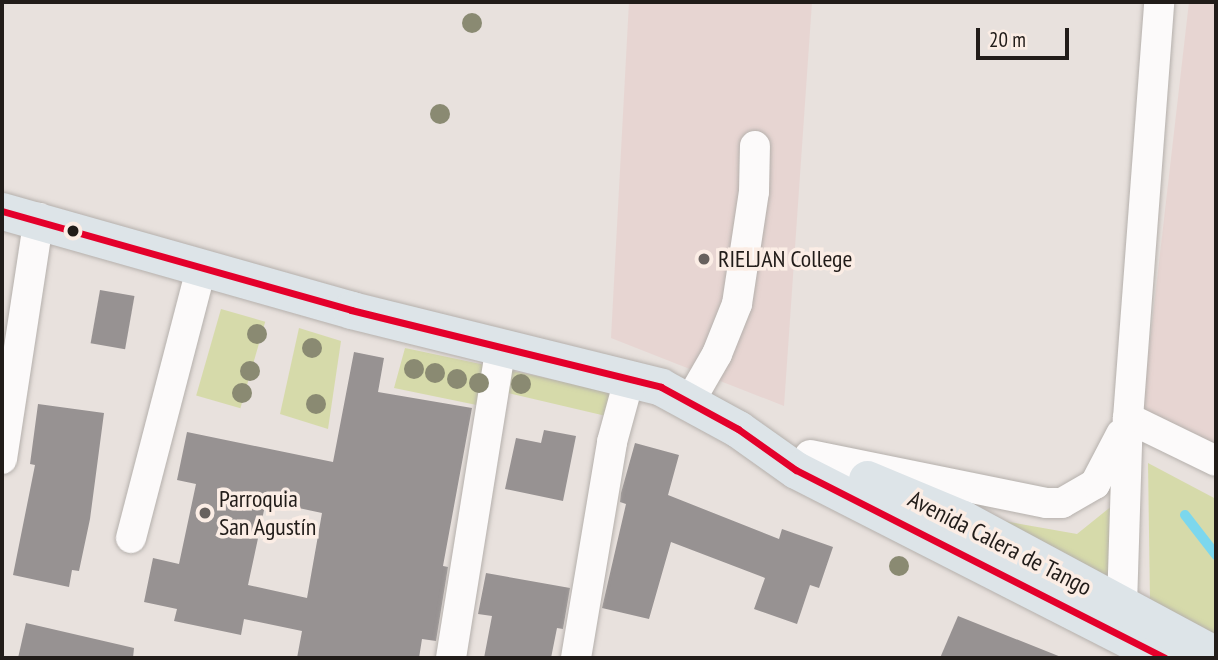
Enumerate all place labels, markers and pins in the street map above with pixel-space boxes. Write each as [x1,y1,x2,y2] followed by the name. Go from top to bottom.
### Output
[66,224,80,238] unlabelled marker
[718,245,852,273] place label: RIELJAN College
[696,251,712,267] marker: RIELJAN College
[219,485,317,541] place label: Parroquia San Agustín
[197,505,213,521] marker: Parroquia San Agustín

